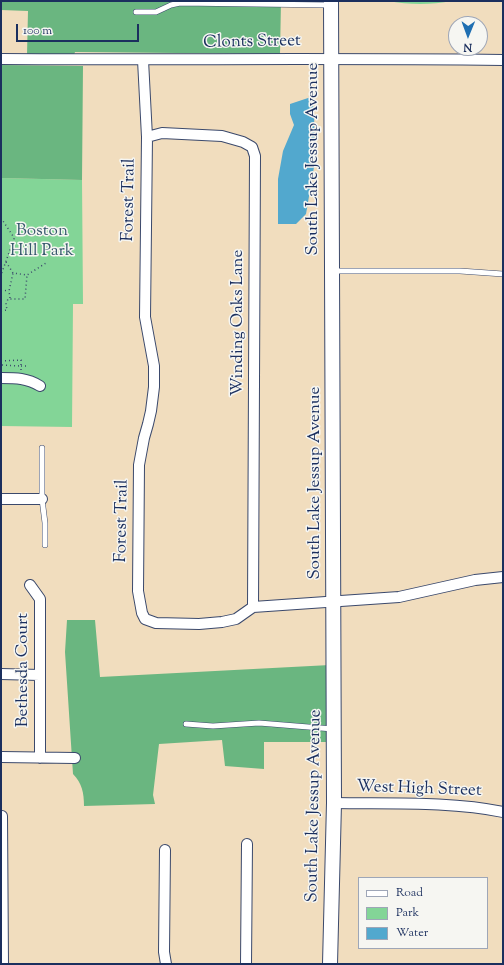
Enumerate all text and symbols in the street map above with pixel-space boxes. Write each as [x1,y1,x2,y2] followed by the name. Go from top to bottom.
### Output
[18,16,141,42] scale bar
[448,16,488,56] north arrow
[23,22,52,40] text: 100 m
[203,32,301,54] street label: Clonts Street
[463,39,472,55] text: N
[304,62,324,256] street label: South Lake Jessup Avenue
[119,158,141,242] street label: Forest Trail
[10,222,74,262] park label: Boston Hill Park
[229,250,249,396] street label: Winding Oaks Lane
[306,386,326,580] street label: South Lake Jessup Avenue
[112,479,134,563] street label: Forest Trail
[14,613,34,727] street label: Bethesda Court
[303,709,327,903] street label: South Lake Jessup Avenue
[356,778,482,802] street label: West High Street
[358,877,488,949] legend
[396,884,423,902] text: Road
[396,904,419,922] text: Park
[396,924,428,942] text: Water

